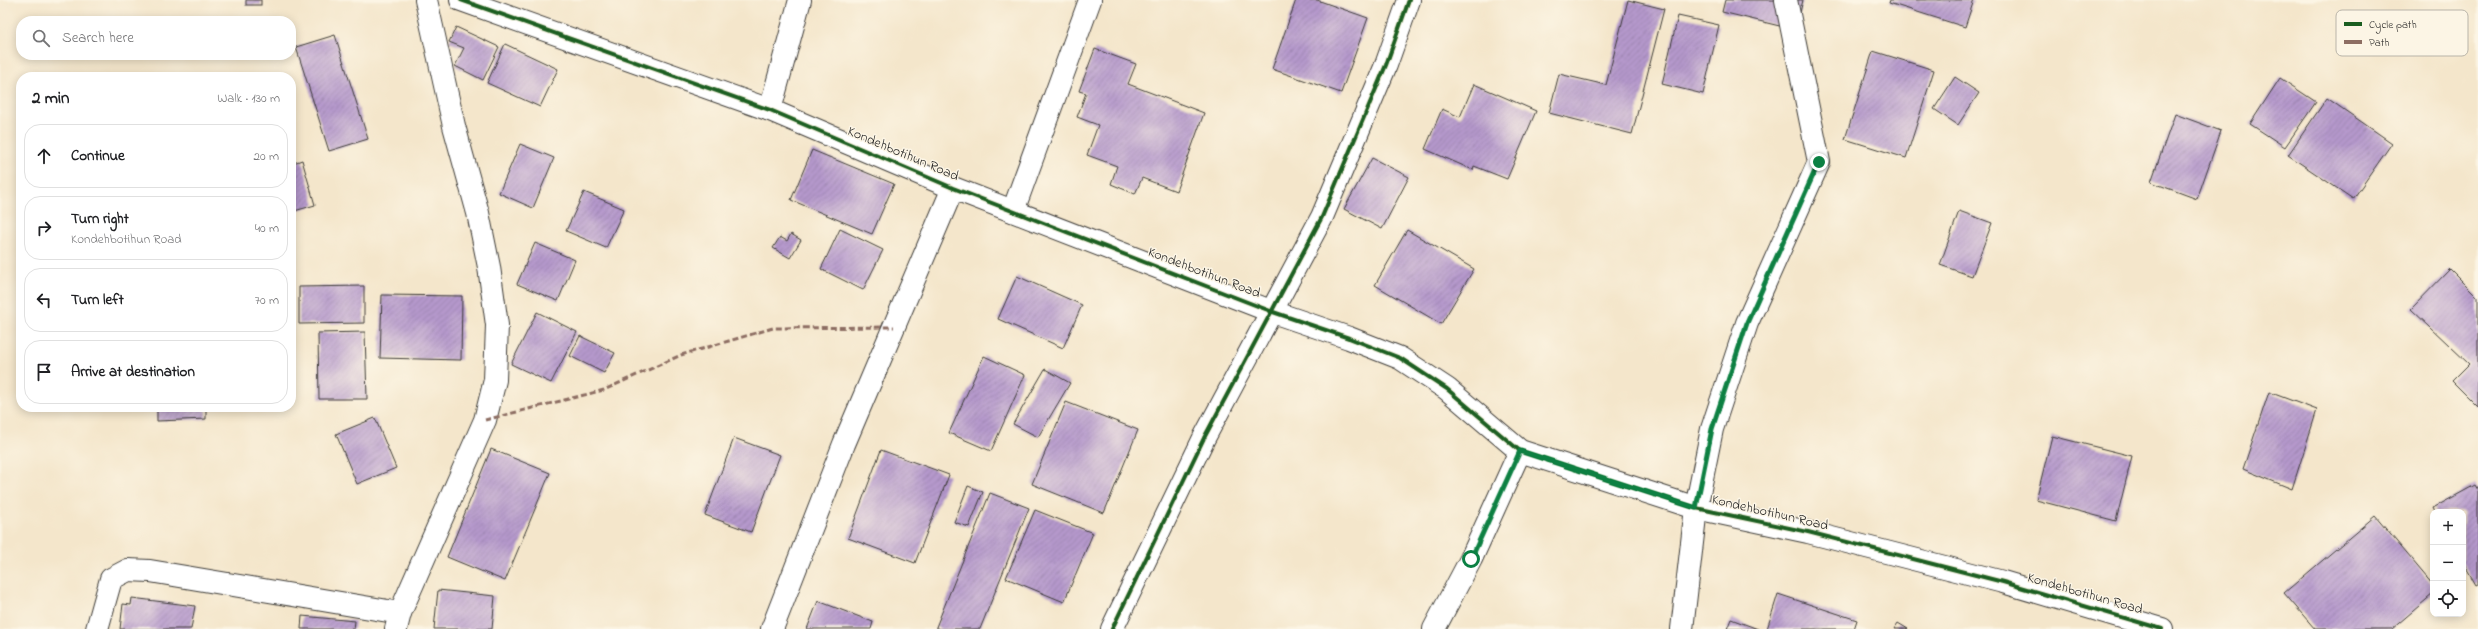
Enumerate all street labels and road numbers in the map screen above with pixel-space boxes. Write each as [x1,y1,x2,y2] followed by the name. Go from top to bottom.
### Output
[844,121,962,187] street label: Kondehbotihun Road
[1145,242,1263,304] street label: Kondehbotihun Road
[1710,489,1831,537] street label: Kondehbotihun Road
[2025,567,2145,621] street label: Kondehbotihun Road

